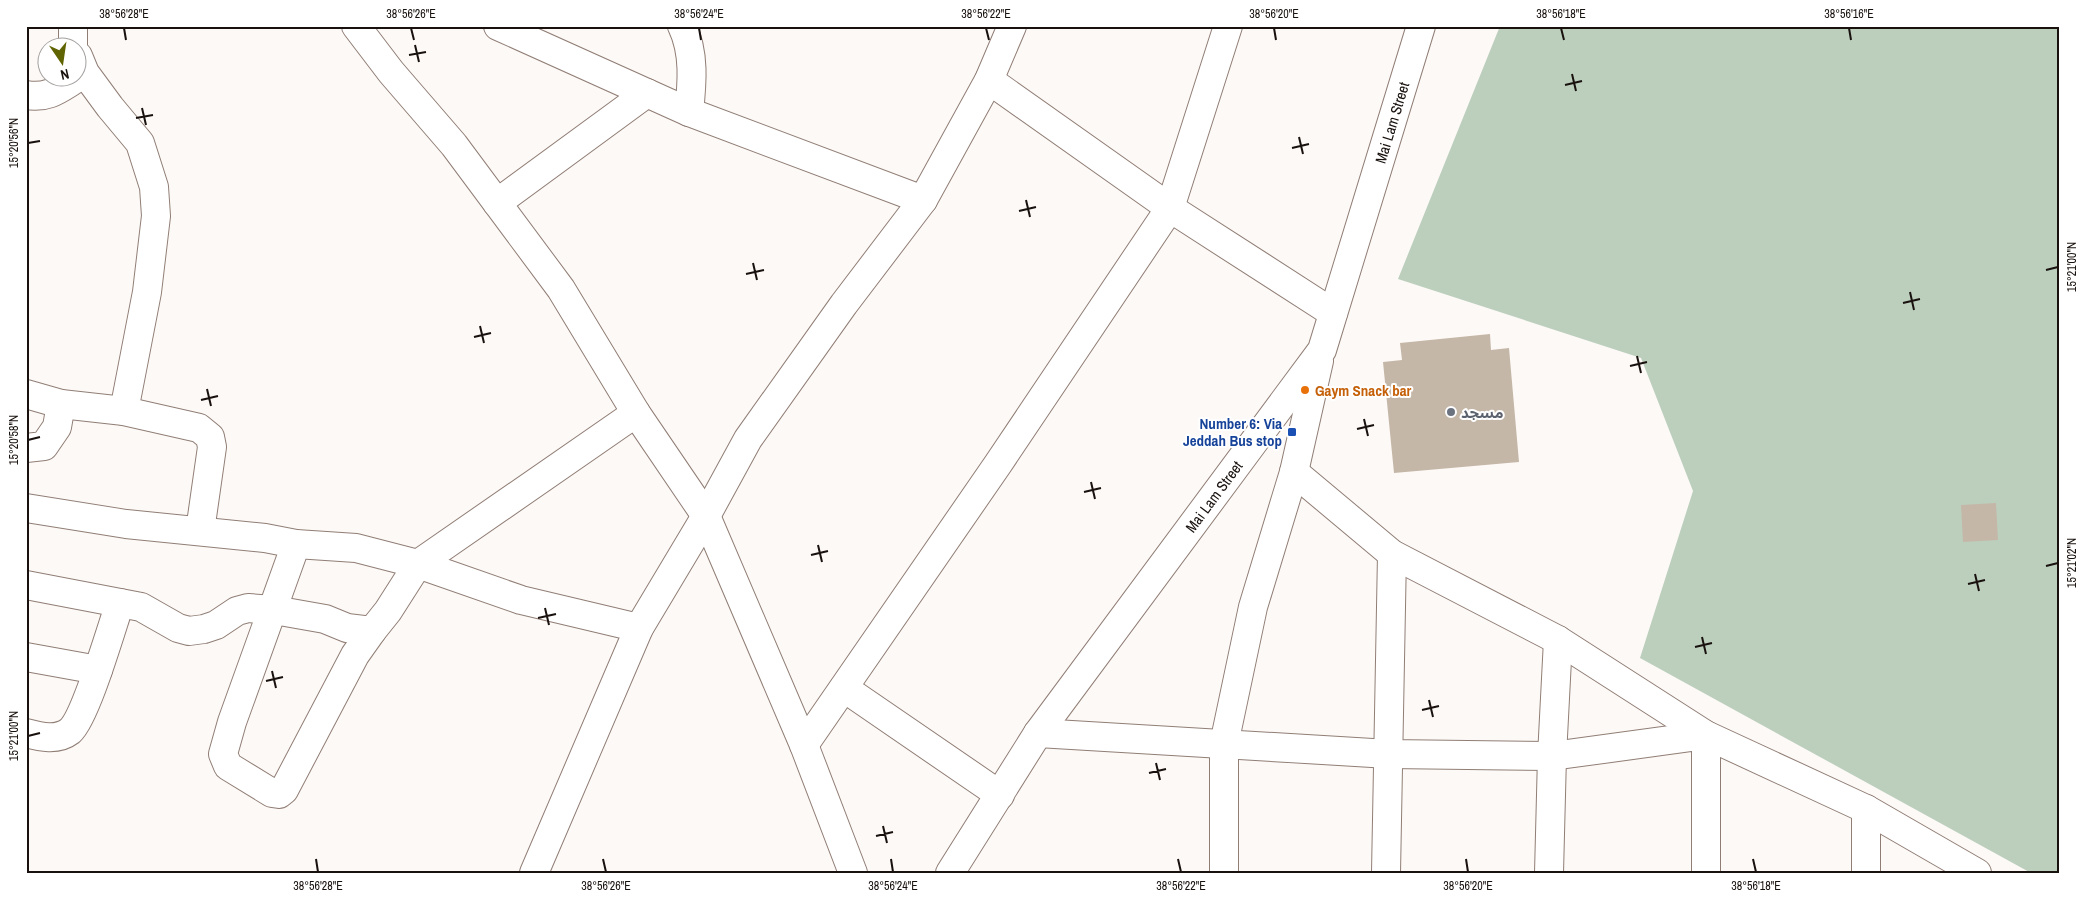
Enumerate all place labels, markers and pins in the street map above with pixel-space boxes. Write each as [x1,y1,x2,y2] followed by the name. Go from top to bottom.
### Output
[1315,380,1412,401] place label: Gaym Snack bar
[1299,384,1311,396] marker: Gaym Snack bar
[1461,402,1503,423] place label: مسجد
[1445,406,1457,418] marker: مسجد
[1183,413,1282,451] place label: Number 6: Via Jeddah Bus stop
[1286,426,1298,438] marker: Number 6: Via Jeddah Bus stop

